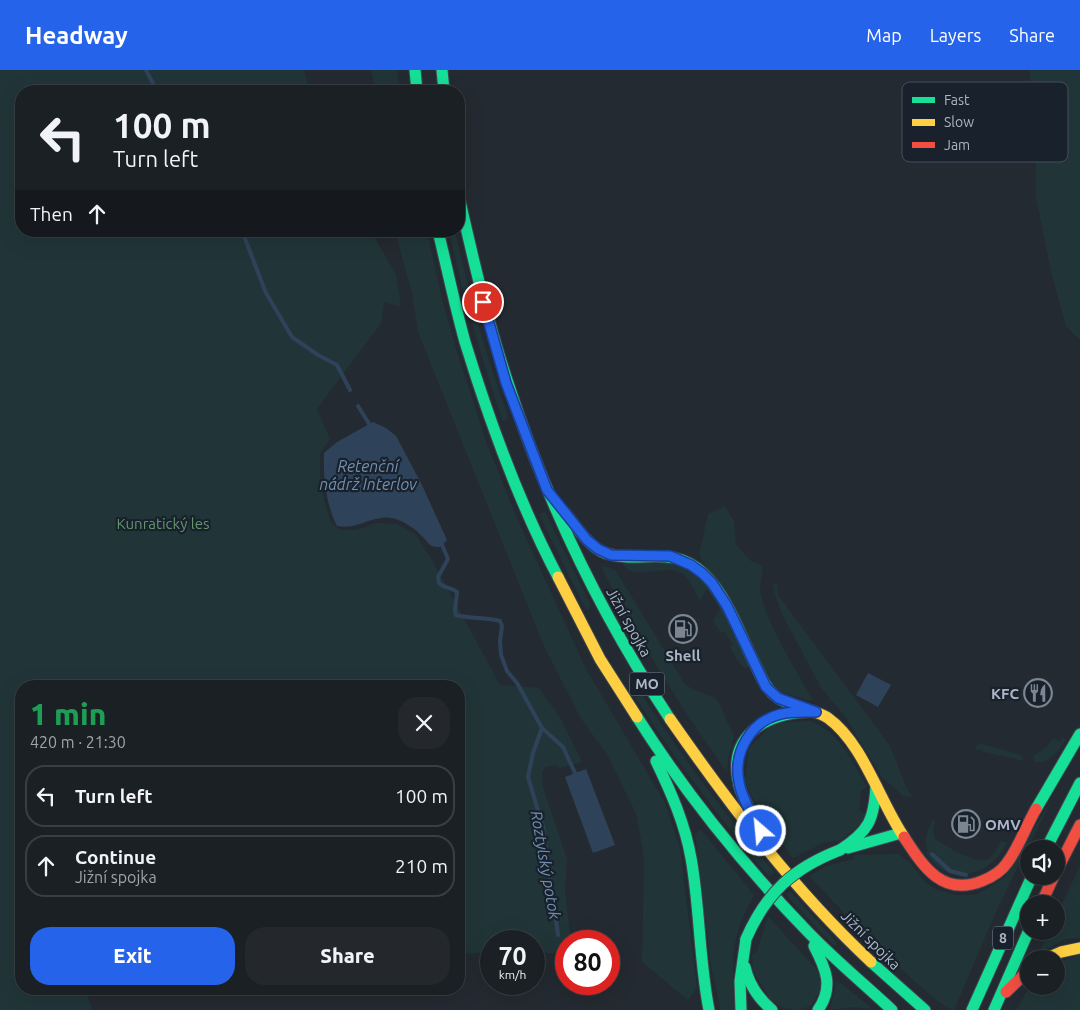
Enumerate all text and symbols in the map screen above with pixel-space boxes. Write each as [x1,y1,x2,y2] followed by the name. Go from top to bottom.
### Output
[25,22,128,49] text: Headway
[866,25,902,45] text: Map
[930,25,981,45] text: Layers
[1009,25,1055,45] text: Share
[902,82,1068,162] legend
[944,92,970,108] text: Fast
[30,105,95,170] icon: left
[113,105,211,145] text: 100 m
[944,114,974,130] text: Slow
[944,137,970,153] text: Jam
[113,146,198,171] text: Turn left
[83,200,111,228] icon: ahead
[30,203,73,225] text: Then
[462,281,504,323] pin
[469,288,497,316] icon: arrive
[319,457,418,493] water label: Retenční nádrž Interlov
[116,515,210,532] park label: Kunratický les
[603,584,655,660] street label: Jižní spojka
[668,614,698,644] fuel station icon: Shell
[665,647,701,664] place label: Shell
[630,672,664,696] road number: MO
[1023,678,1053,708] restaurant icon: KFC
[991,685,1019,702] place label: KFC
[30,697,106,731] text: 1 min
[398,697,450,749] button: close
[30,733,126,751] text: 420 m · 21:30
[32,782,60,810] icon: left
[75,785,153,807] text: Turn left
[395,785,448,807] text: 100 m
[734,804,786,856] position arrow
[528,809,565,922] water label: Roztylský potok
[951,809,981,839] fuel station icon: OMV
[985,816,1021,833] place label: OMV
[1020,840,1065,995] map controls
[1020,840,1065,885] button: sound
[75,846,156,868] text: Continue
[32,852,60,880] icon: ahead
[395,855,448,877] text: 210 m
[75,868,157,886] text: Jižní spojka
[1020,895,1065,940] button: +
[838,907,904,973] street label: Jižní spojka
[993,926,1013,950] road number: 8
[30,927,235,985] button: Exit
[245,927,450,985] button: Share
[555,930,620,995] speed limit sign: 80
[498,942,527,970] text: 70
[1020,950,1065,995] button: −
[499,968,526,981] text: km/h

